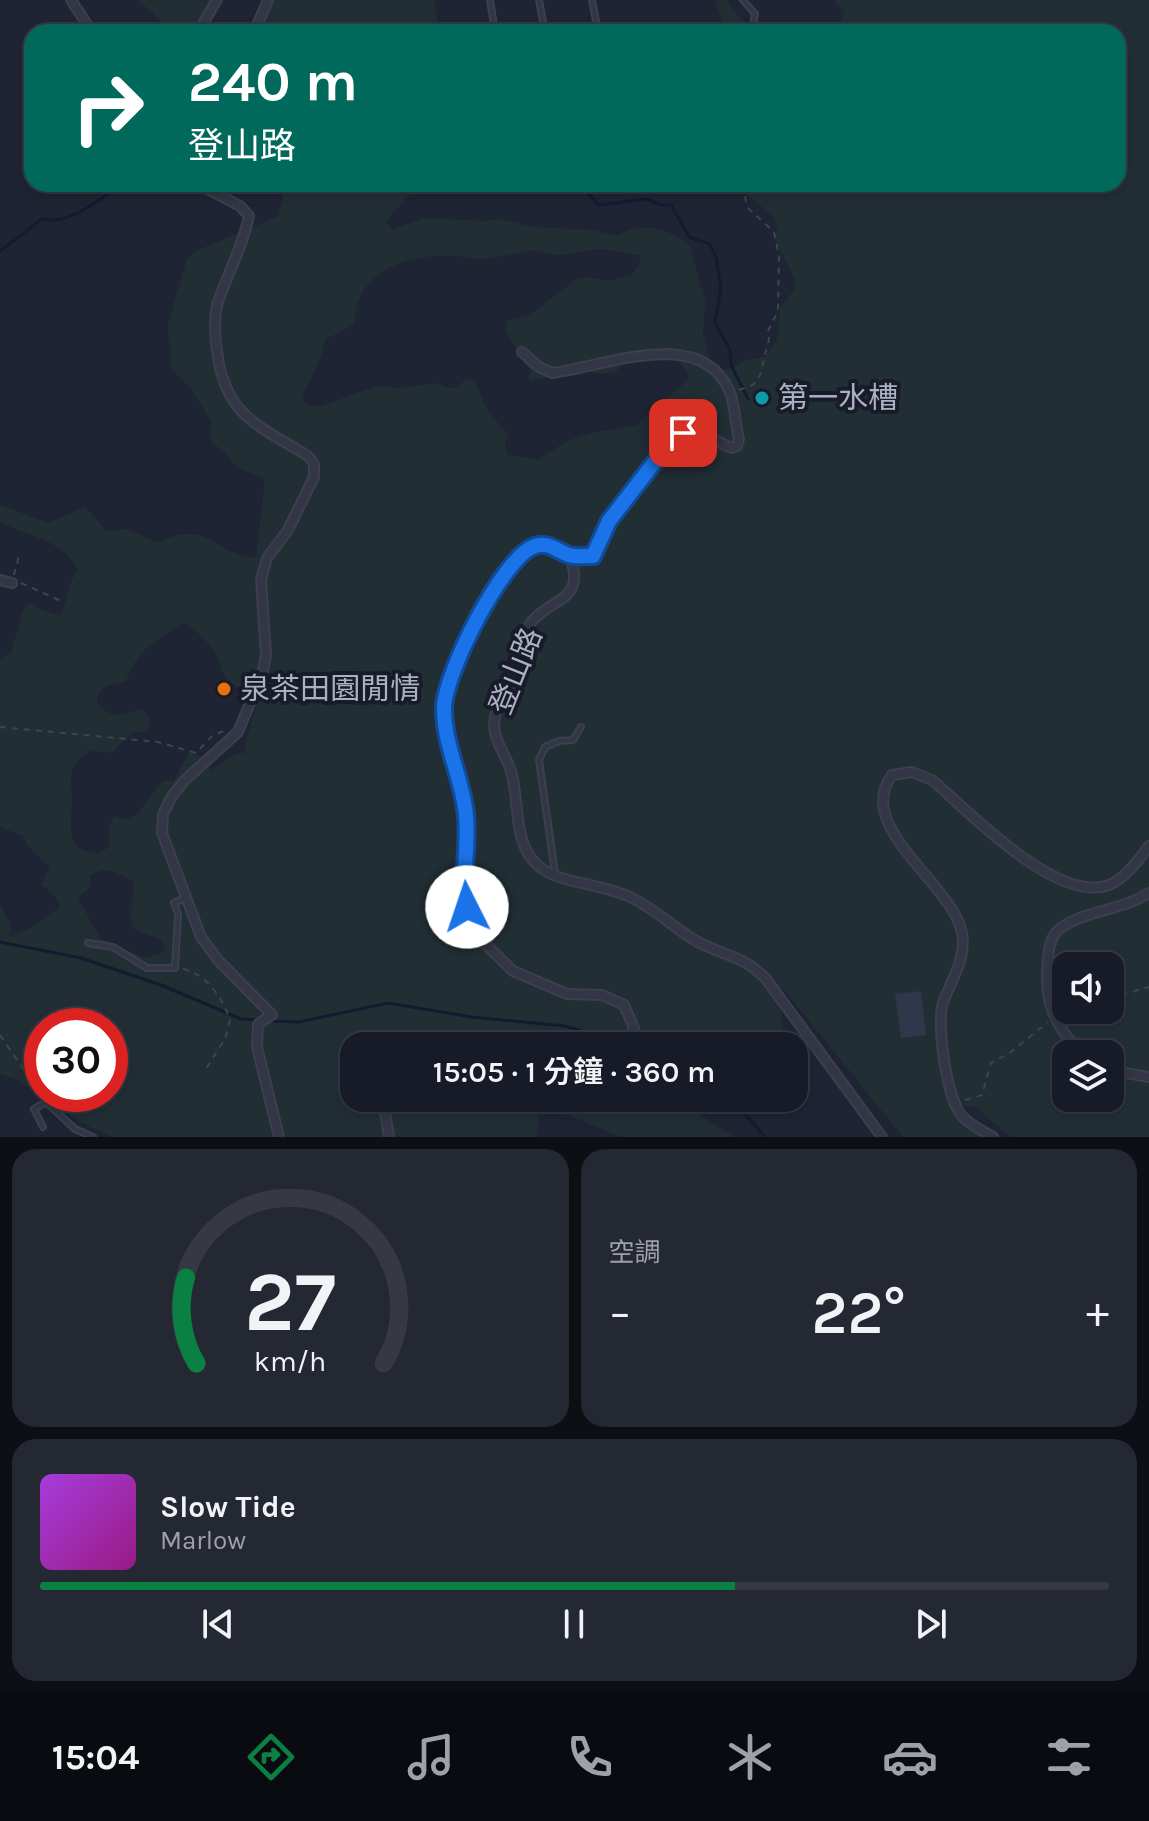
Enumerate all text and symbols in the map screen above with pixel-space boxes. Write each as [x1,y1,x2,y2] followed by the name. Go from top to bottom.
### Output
[188,49,358,114] text: 240 m
[56,56,160,160] icon: right
[188,125,296,167] text: 登山路
[778,380,898,416] place label: 第一水槽
[753,389,771,407] marker: 第一水槽
[649,399,717,467] pin
[661,411,705,455] icon: arrive
[482,623,550,719] street label: 登山路
[240,671,420,707] place label: 泉茶田園閒情
[215,680,233,698] marker: 泉茶田園閒情
[425,865,509,949] position arrow
[1052,952,1124,1112] map controls
[1052,952,1124,1024] button: sound
[24,1008,128,1112] speed limit sign: 30
[1052,1040,1124,1112] button: layers
[433,1054,715,1090] text: 15:05 · 1 分鐘 · 360 m
[609,1237,661,1268] text: 空調
[244,1254,336,1351] text: 27
[812,1278,906,1348] text: 22°
[609,1287,632,1338] text: −
[1086,1287,1109,1338] text: +
[254,1345,326,1378] text: km/h
[160,1489,296,1525] text: Slow Tide
[160,1525,246,1556] text: Marlow
[196,1602,240,1646] icon: previous
[552,1602,596,1646] icon: pause
[909,1602,953,1646] icon: next
[243,1729,299,1785] icon: directions
[403,1729,459,1785] icon: music
[562,1729,618,1785] icon: phone
[722,1729,778,1785] icon: climate
[882,1729,938,1785] icon: car
[1041,1729,1097,1785] icon: filters
[52,1736,139,1778] text: 15:04

